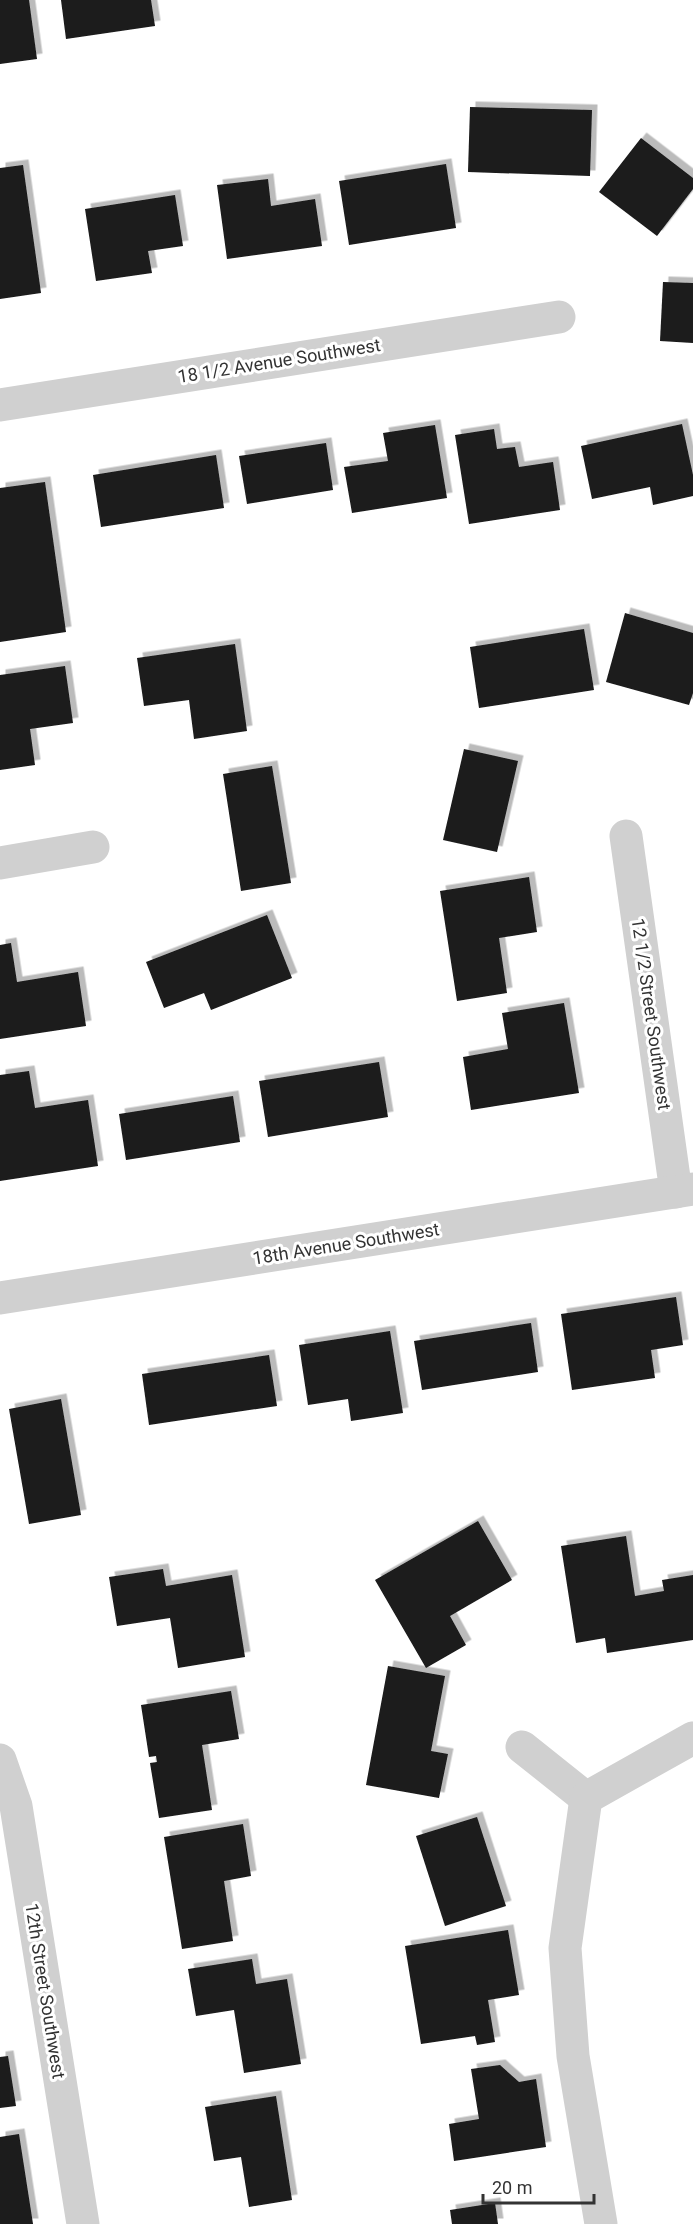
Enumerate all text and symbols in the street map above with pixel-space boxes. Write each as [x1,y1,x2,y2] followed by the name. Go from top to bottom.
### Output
[176,334,382,387] street label: 18 1/2 Avenue Southwest
[628,917,675,1111] street label: 12 1/2 Street Southwest
[251,1218,441,1269] street label: 18th Avenue Southwest
[21,1902,70,2080] street label: 12th Street Southwest
[483,2167,594,2205] scale bar
[492,2177,532,2198] text: 20 m

